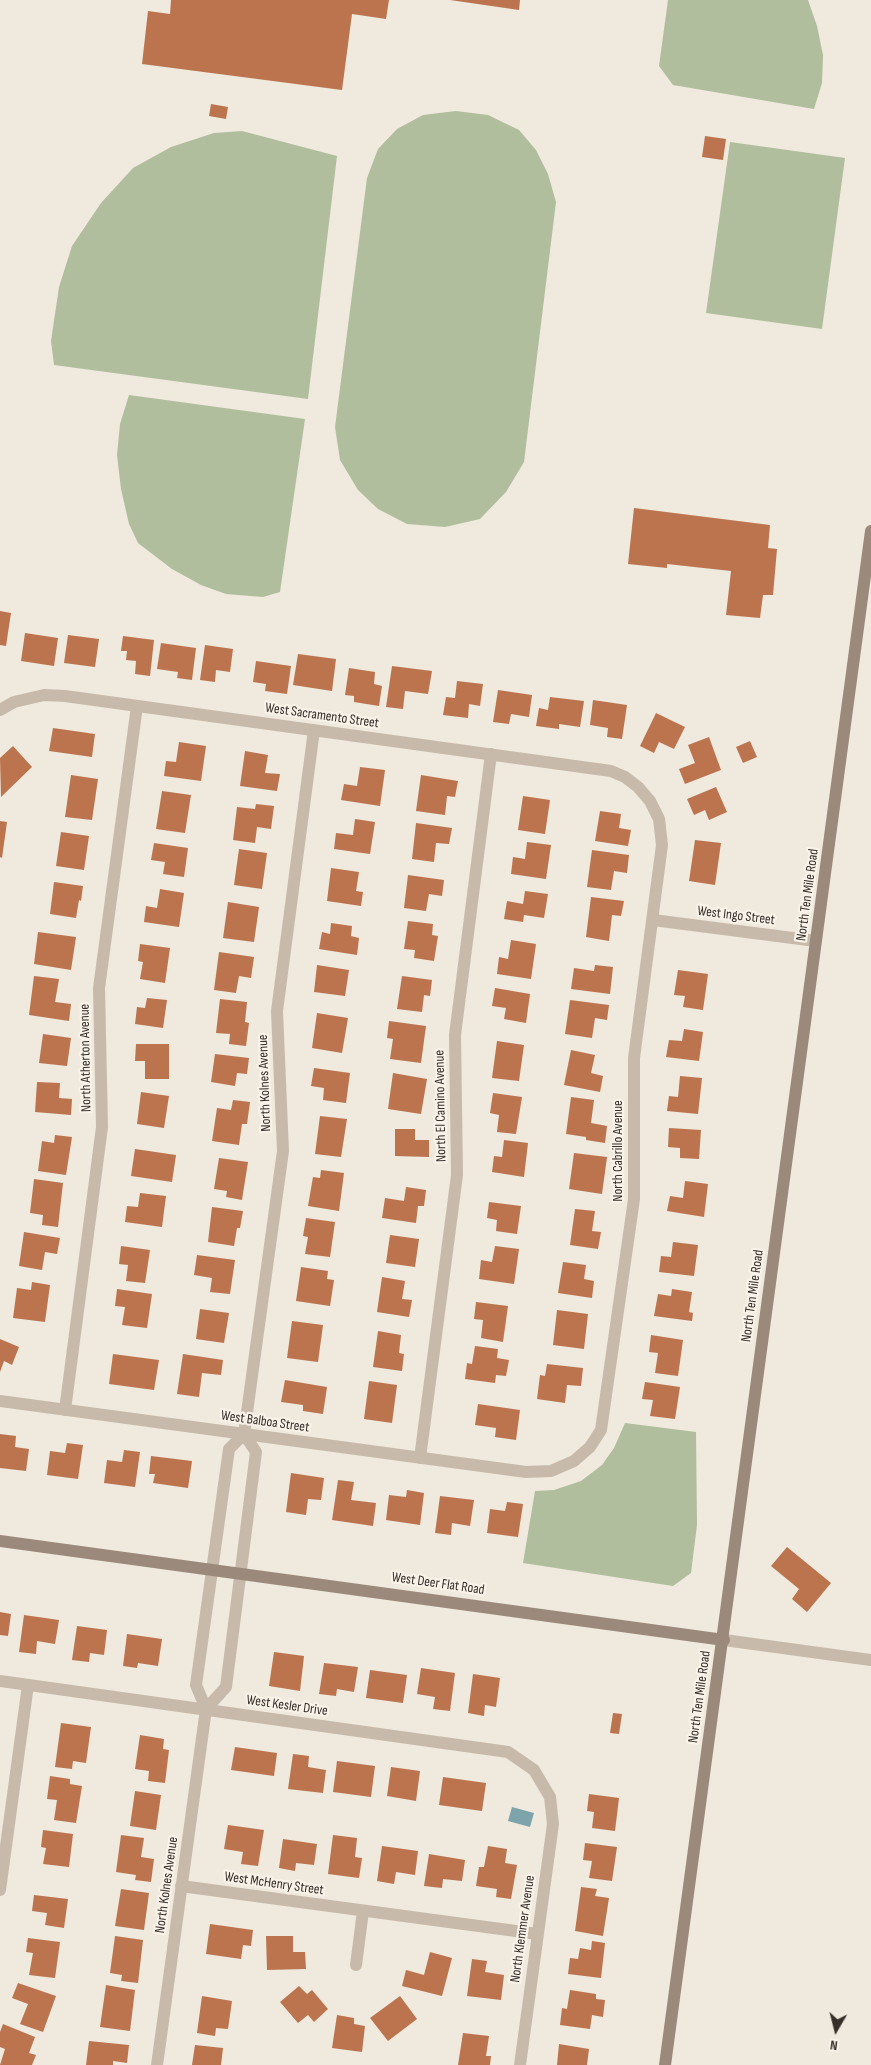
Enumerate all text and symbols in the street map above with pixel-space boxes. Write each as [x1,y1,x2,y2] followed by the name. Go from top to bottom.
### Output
[264,700,380,732] street label: West Sacramento Street
[793,848,823,942] street label: North Ten Mile Road
[696,903,776,929] street label: West Ingo Street
[77,1004,95,1112] street label: North Atherton Avenue
[255,1034,275,1132] street label: North Kolnes Avenue
[432,1050,450,1162] street label: North El Camino Avenue
[610,1100,626,1202] street label: North Cabrillo Avenue
[738,1249,768,1343] street label: North Ten Mile Road
[220,1407,310,1437] street label: West Balboa Street
[391,1569,485,1599] street label: West Deer Flat Road
[685,1650,715,1744] street label: North Ten Mile Road
[245,1692,329,1720] street label: West Kesler Drive
[152,1836,182,1934] street label: North Kolnes Avenue
[223,1869,325,1899] street label: West McHenry Street
[507,1874,539,1984] street label: North Klemmer Avenue
[811,2005,861,2055] north arrow
[829,2036,839,2054] text: N

